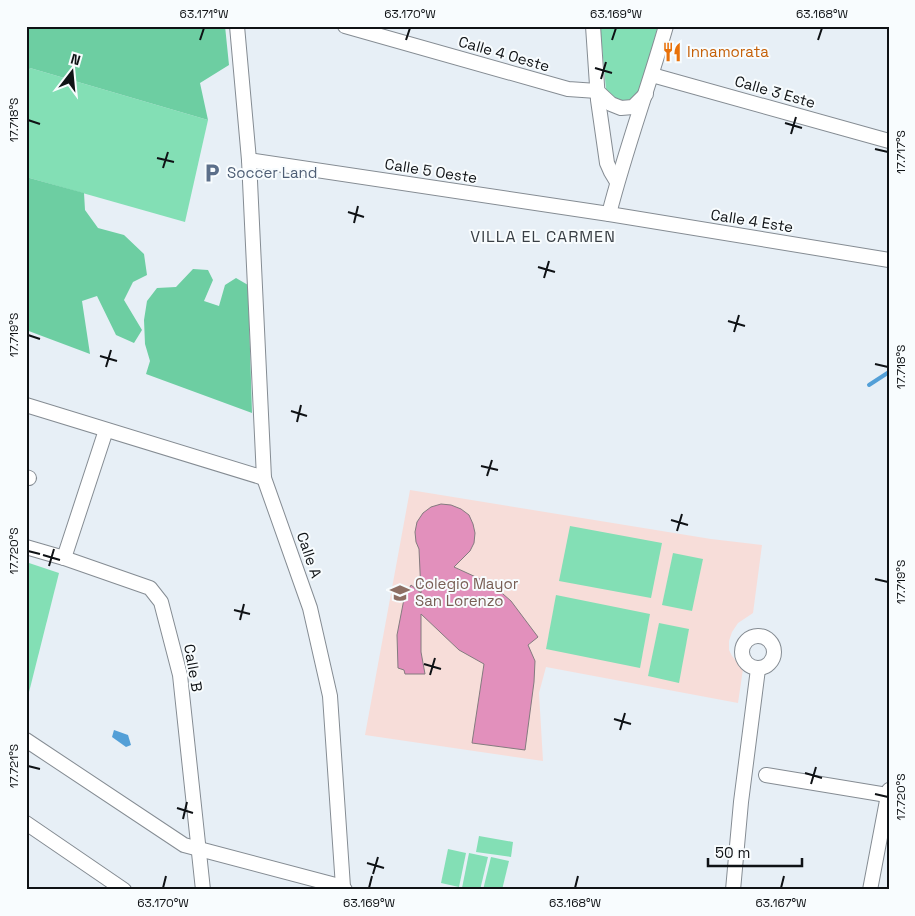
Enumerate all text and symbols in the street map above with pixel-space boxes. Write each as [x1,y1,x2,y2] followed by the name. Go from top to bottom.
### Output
[180,6,229,22] text: 63.171°W
[384,6,436,22] text: 63.170°W
[590,6,642,22] text: 63.169°W
[796,6,849,22] text: 63.168°W
[456,31,552,76] street label: Calle 4 Oeste
[661,41,683,63] restaurant icon: Innamorata
[687,42,769,61] place label: Innamorata
[48,48,98,98] north arrow
[69,50,83,69] text: N
[733,71,818,112] street label: Calle 3 Este
[6,98,22,142] text: 17.718°S
[893,130,909,174] text: 17.717°S
[383,154,479,187] street label: Calle 5 Oeste
[201,162,223,184] parking icon: Soccer Land
[227,163,317,182] place label: Soccer Land
[709,205,795,236] street label: Calle 4 Este
[470,226,616,247] district label: VILLA EL CARMEN
[6,313,22,357] text: 17.719°S
[893,345,909,389] text: 17.718°S
[6,527,22,575] text: 17.720°S
[293,529,326,581] street label: Calle A
[893,560,909,604] text: 17.719°S
[415,574,519,610] place label: Colegio Mayor San Lorenzo
[389,582,411,604] school or university icon: Colegio Mayor San Lorenzo
[180,642,207,693] street label: Calle B
[6,744,22,788] text: 17.721°S
[893,773,909,821] text: 17.720°S
[708,836,801,868] scale bar
[715,843,750,862] text: 50 m
[137,895,189,911] text: 63.170°W
[343,895,395,911] text: 63.169°W
[549,895,602,911] text: 63.168°W
[755,895,807,911] text: 63.167°W

